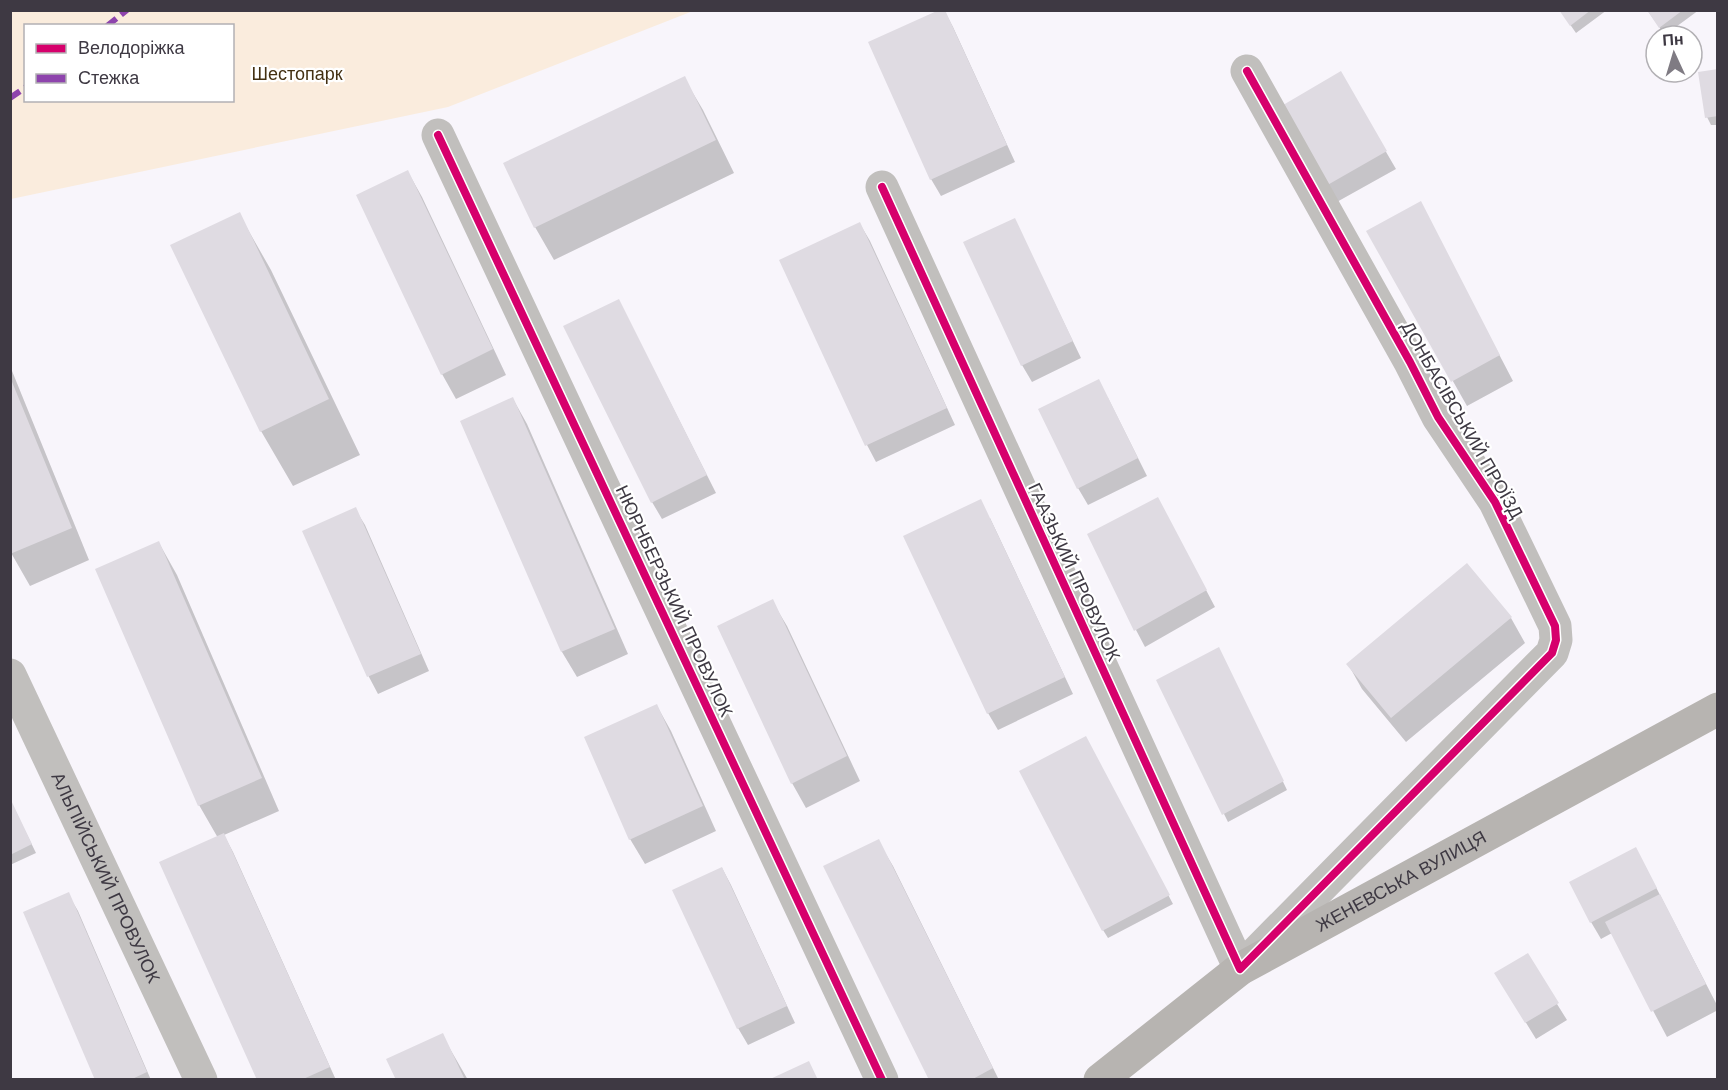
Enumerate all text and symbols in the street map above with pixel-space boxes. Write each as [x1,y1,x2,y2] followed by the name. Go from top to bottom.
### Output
[24,24,234,102] legend
[1644,24,1704,84] north arrow
[1662,30,1684,49] text: Пн
[78,38,186,58] text: Велодоріжка
[251,64,343,84] park label: Шестопарк
[78,68,140,88] text: Стежка
[1397,317,1528,522] street label: ДОНБАСІВСЬКИЙ ПРОЇЗД
[1024,480,1125,664] street label: ГААЗЬКИЙ ПРОВУЛОК
[612,482,738,720] street label: НЮРНБЕРЗЬКИЙ ПРОВУЛОК
[47,769,164,986] street label: АЛЬПІЙСЬКИЙ ПРОВУЛОК
[1312,827,1490,936] street label: ЖЕНЕВСЬКА ВУЛИЦЯ

